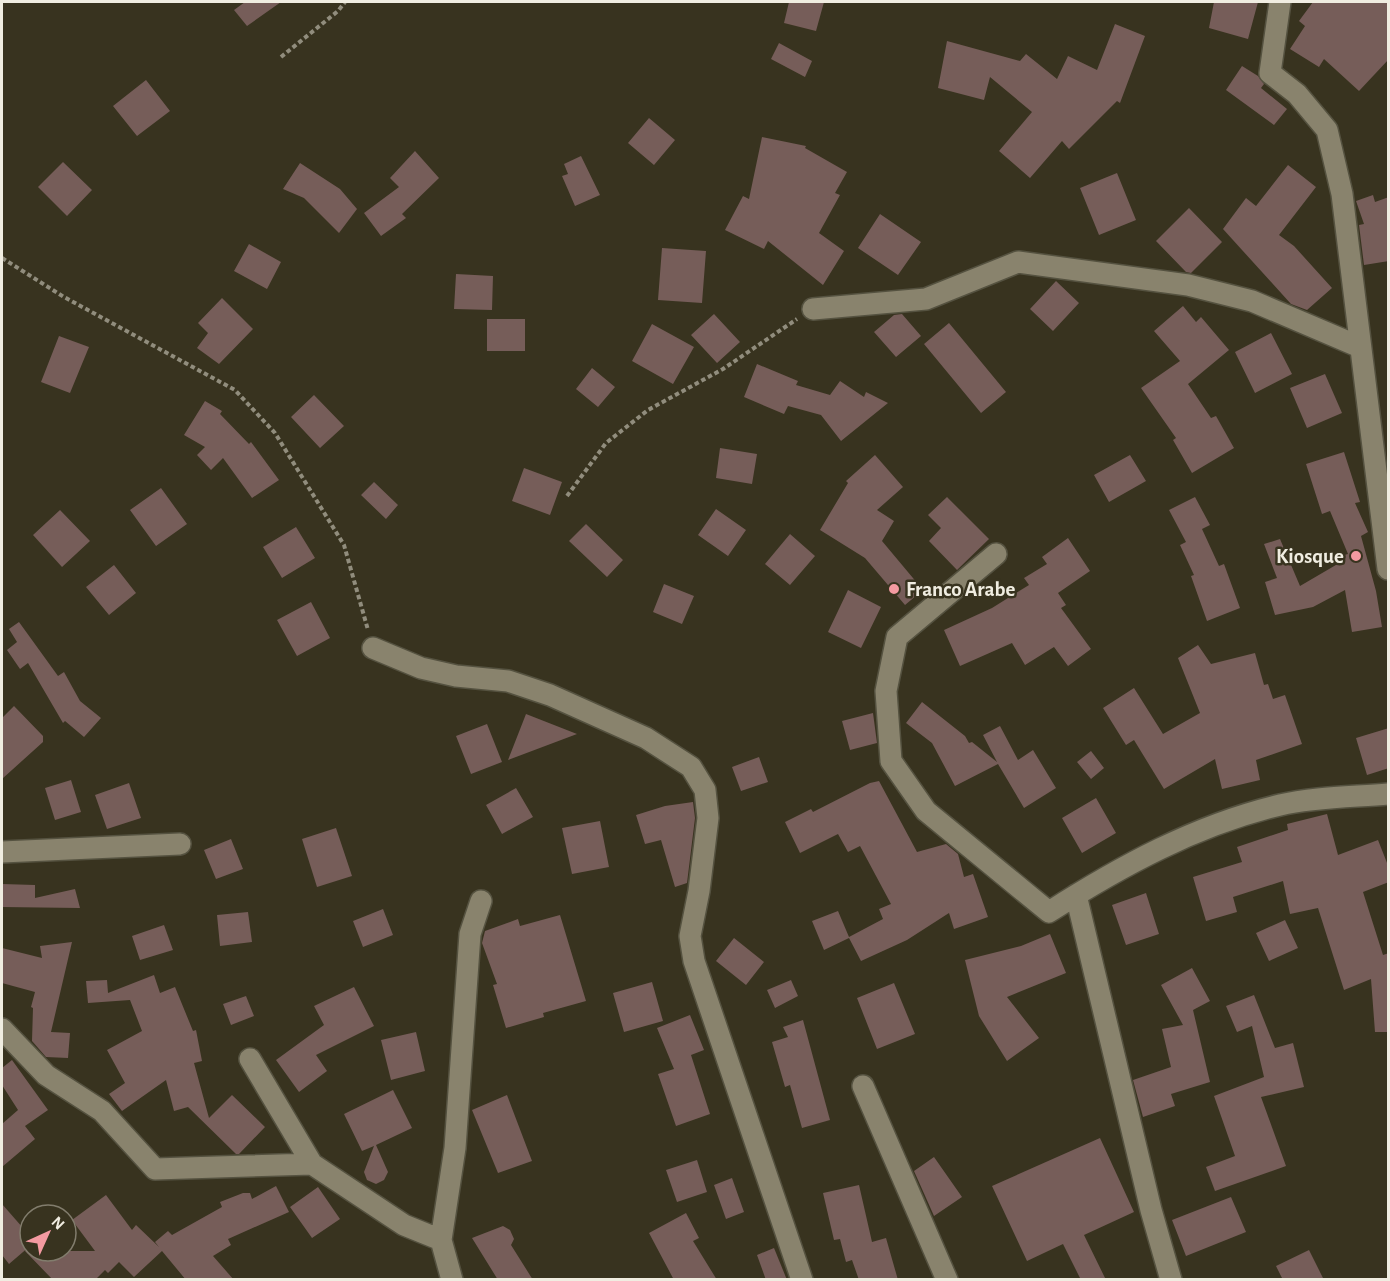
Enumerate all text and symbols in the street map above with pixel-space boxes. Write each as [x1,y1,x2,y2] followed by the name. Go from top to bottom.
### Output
[1276,546,1344,567] place label: Kiosque
[1349,549,1363,563] marker: Kiosque
[906,579,1016,600] place label: Franco Arabe
[887,582,901,596] marker: Franco Arabe
[18,1203,78,1263] north arrow
[48,1214,67,1233] text: N

